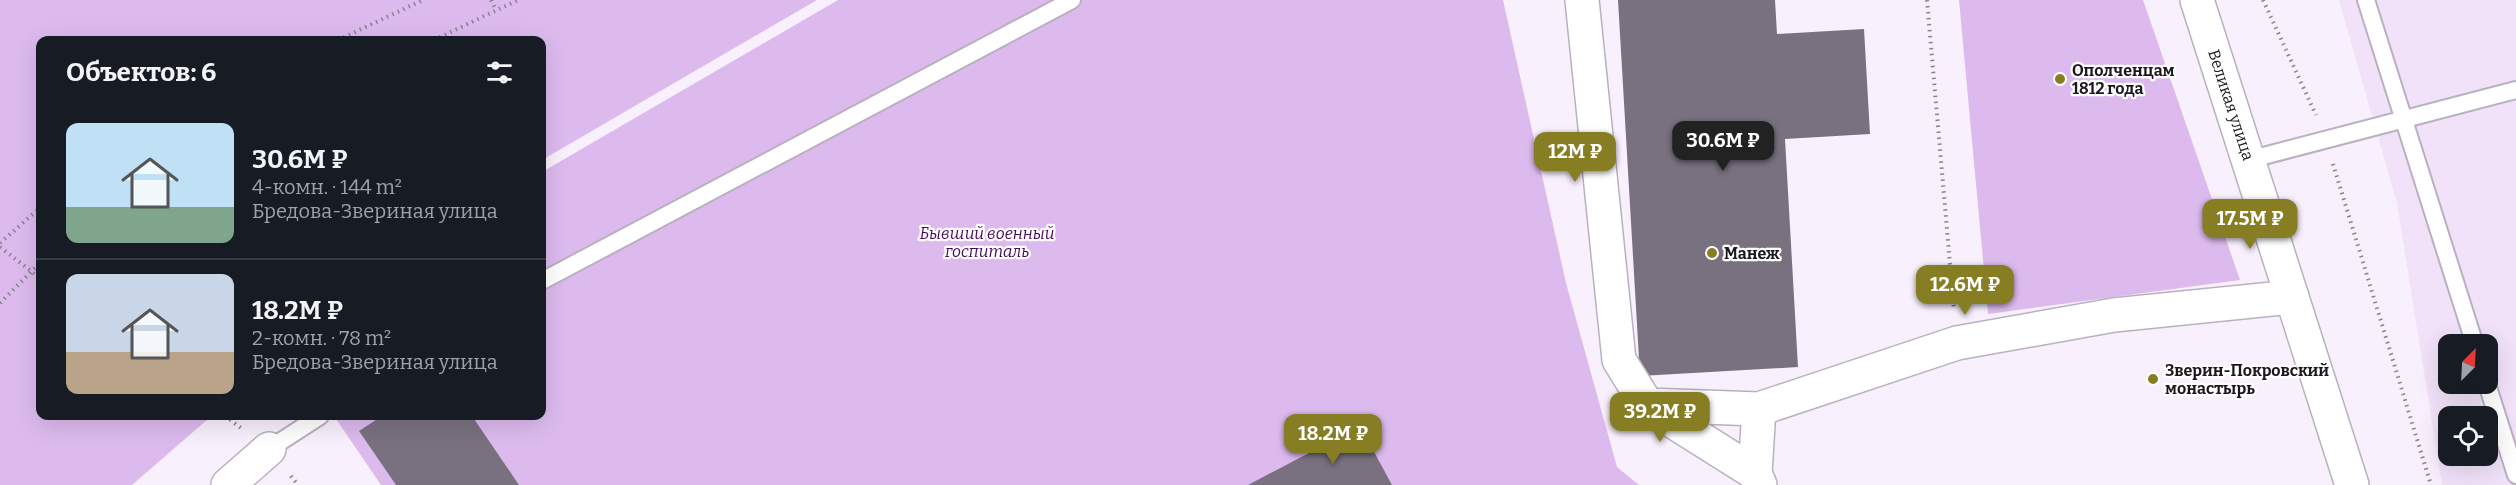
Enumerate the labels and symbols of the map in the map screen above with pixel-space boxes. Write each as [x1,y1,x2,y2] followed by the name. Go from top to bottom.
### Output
[2204,47,2258,163] street label: Великая улица
[2072,61,2175,98] place label: Ополченцам 1812 года
[2053,72,2067,86] marker: Ополченцам 1812 года
[1668,121,1778,172] pin: 30.6M ₽
[1533,132,1617,183] pin: 12M ₽
[2195,199,2305,250] pin: 17.5M ₽
[920,224,1054,261] park label: Бывший военный госпиталь
[1724,244,1780,263] place label: Манеж
[1705,246,1719,260] marker: Манеж
[1910,265,2020,316] pin: 12.6M ₽
[2438,334,2498,394] north arrow
[2165,361,2329,398] place label: Зверин-Покровский монастырь
[2146,372,2160,386] marker: Зверин-Покровский монастырь
[1605,392,1715,443] pin: 39.2M ₽
[1278,414,1388,465] pin: 18.2M ₽

